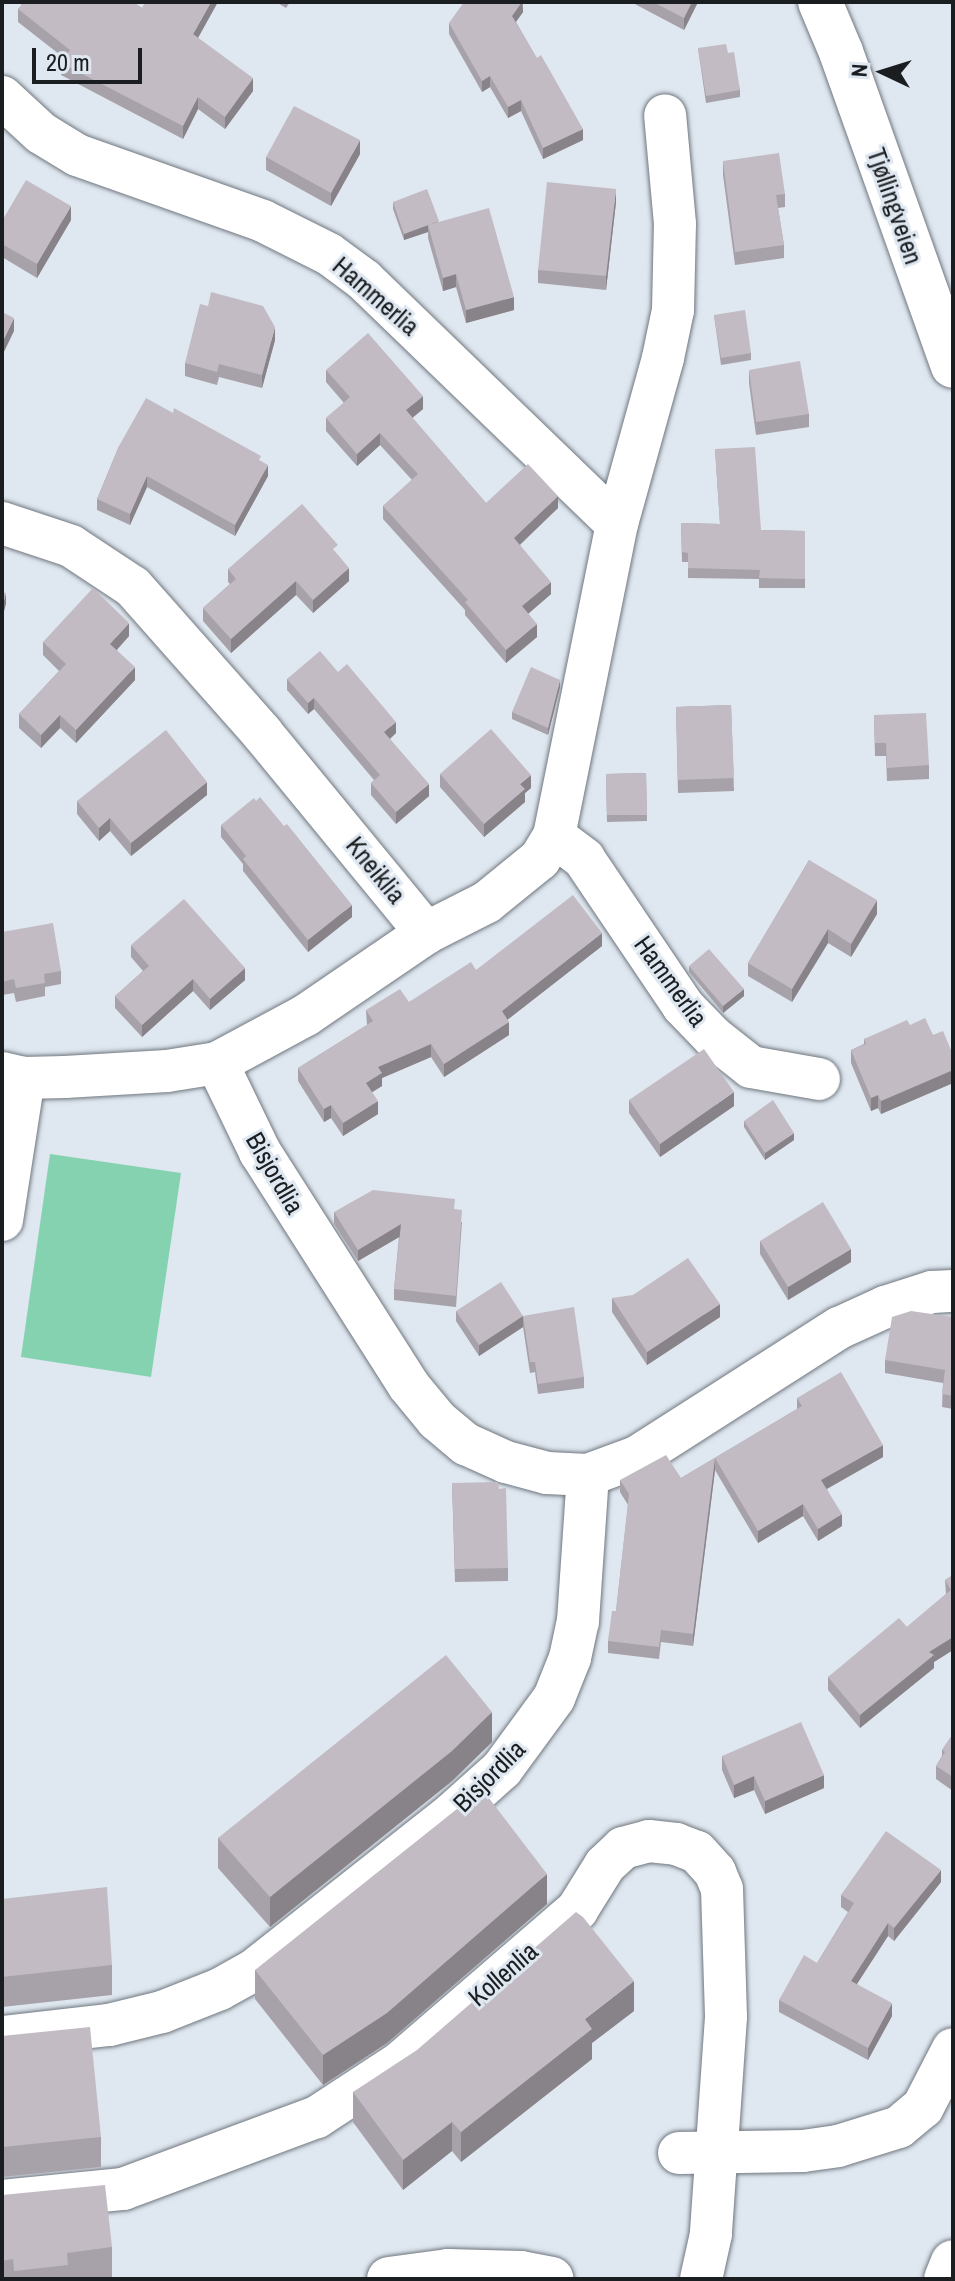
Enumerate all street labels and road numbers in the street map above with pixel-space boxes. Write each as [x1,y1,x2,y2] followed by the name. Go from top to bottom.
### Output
[861,144,929,268] street label: Tjøllingveien
[326,250,426,342] street label: Hammerlia
[340,830,412,910] street label: Kneiklia
[628,930,714,1032] street label: Hammerlia
[239,1127,311,1219] street label: Bisjordlia
[447,1734,531,1818] street label: Bisjordlia
[462,1935,544,2013] street label: Kollenlia

